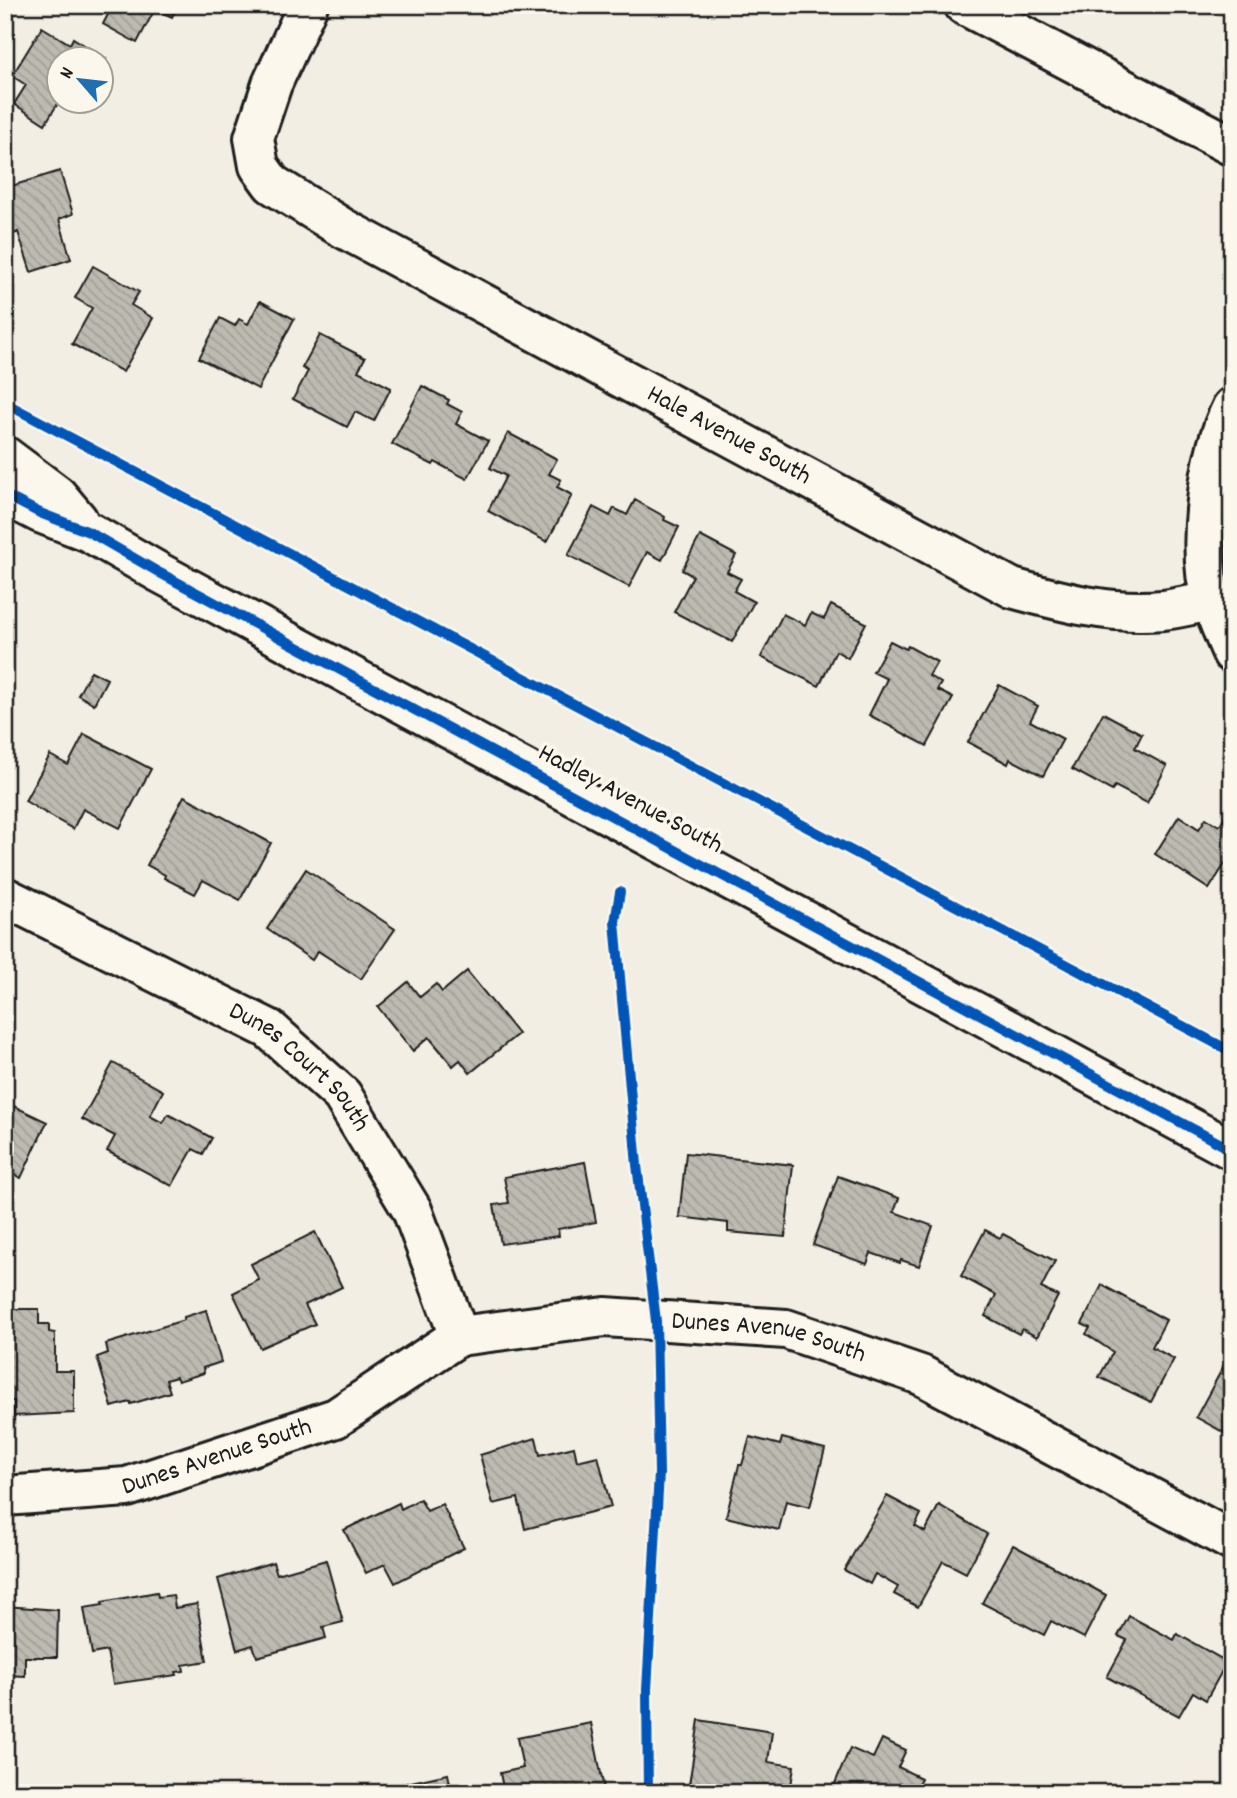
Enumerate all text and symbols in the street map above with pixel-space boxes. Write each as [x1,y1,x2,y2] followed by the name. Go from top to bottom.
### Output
[46,46,116,116] north arrow
[54,63,82,84] text: N
[640,376,818,495] street label: Hale Avenue South
[531,736,729,864] street label: Hadley Avenue South
[222,993,379,1139] street label: Dunes Court South
[670,1303,871,1373] street label: Dunes Avenue South
[117,1409,317,1506] street label: Dunes Avenue South

